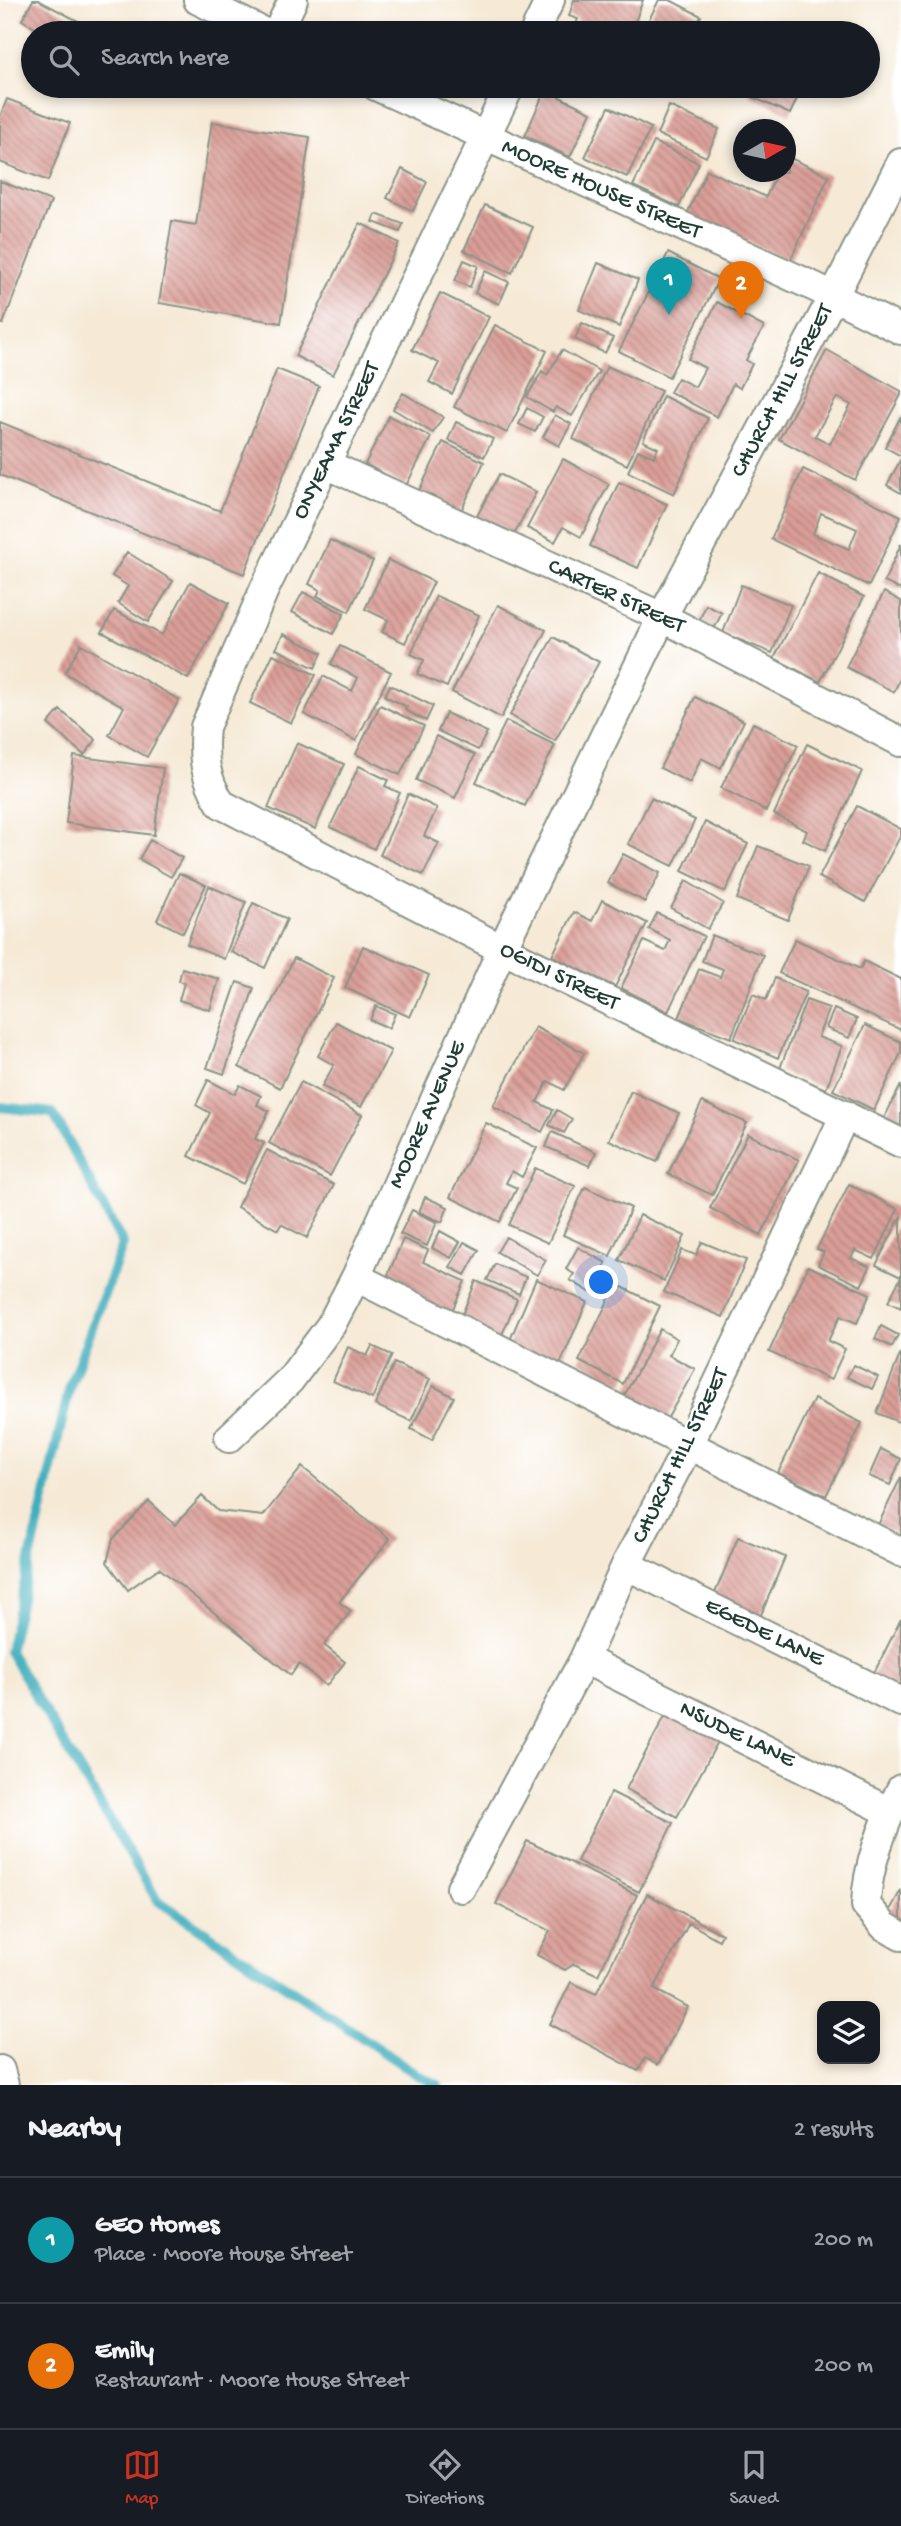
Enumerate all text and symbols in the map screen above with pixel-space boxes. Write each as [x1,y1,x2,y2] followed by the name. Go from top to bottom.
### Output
[21,21,880,98] search box
[45,41,83,79] icon: search
[101,44,229,75] text: Search here
[733,119,796,182] north arrow
[497,134,706,247] street label: MOORE HOUSE STREET
[646,257,692,315] pin: 1
[718,261,764,319] pin: 2
[726,299,841,482] street label: CHURCH HILL STREET
[287,357,387,524] street label: ONYEAMA STREET
[543,554,690,641] street label: CARTER STREET
[495,937,624,1018] street label: OGIDI STREET
[383,1035,473,1193] street label: MOORE AVENUE
[584,1265,618,1299] your location
[627,1363,736,1548] street label: CHURCH HILL STREET
[700,1593,830,1674] street label: EGEDE LANE
[675,1695,801,1775] street label: NSUDE LANE
[817,2001,880,2064] map controls
[817,2001,880,2064] button: layers
[28,2113,121,2148] text: Nearby
[794,2117,873,2144] text: 2 results
[95,2211,219,2242] text: GEO Homes
[46,2227,56,2254] text: 1
[814,2227,873,2254] text: 200 m
[95,2242,352,2269] text: Place · Moore House Street
[95,2337,154,2368] text: Emily
[45,2353,57,2380] text: 2
[814,2353,873,2380] text: 200 m
[95,2368,408,2395] text: Restaurant · Moore House Street
[123,2446,161,2511] tab: Map
[407,2446,484,2511] tab: Directions
[729,2446,778,2511] tab: Saved

